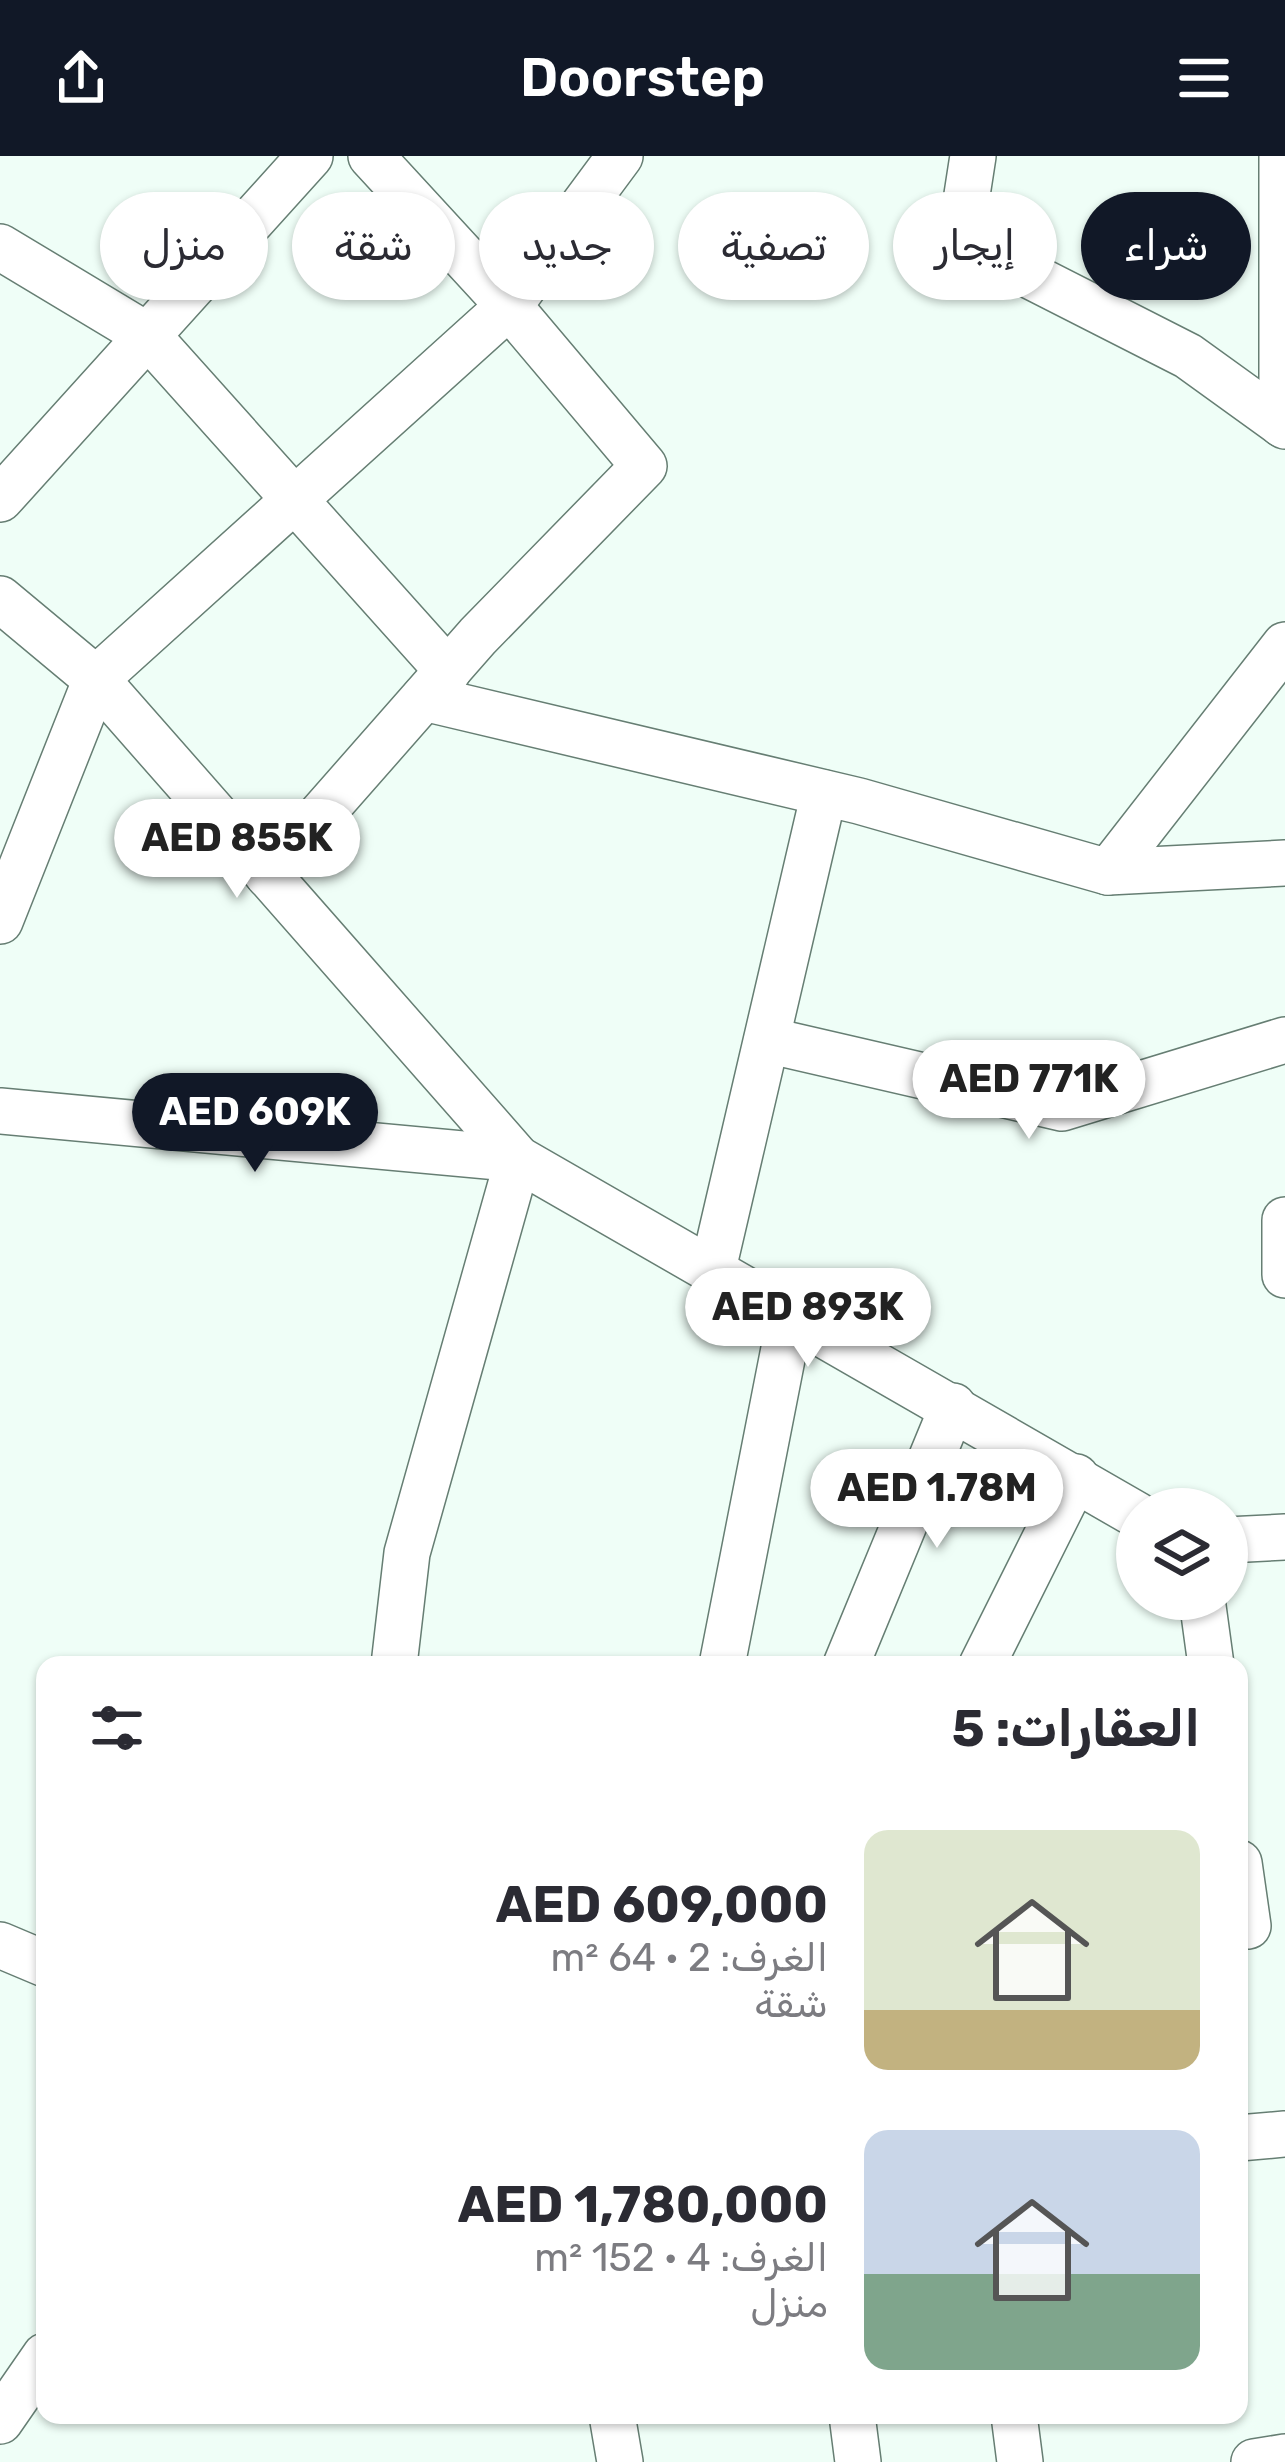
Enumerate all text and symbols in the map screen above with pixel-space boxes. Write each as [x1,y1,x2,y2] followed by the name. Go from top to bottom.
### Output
[48,45,114,111] icon: share
[1171,45,1237,111] icon: menu
[520,46,765,110] text: Doorstep
[100,192,268,300] chip: منزل
[292,192,455,300] chip: شقة
[479,192,654,300] chip: جديد
[678,192,869,300] chip: تصفية
[893,192,1057,300] chip: إيجار
[1081,192,1251,300] chip: شراء
[113,799,361,901] pin: AED 855K
[141,815,333,861] text: AED 855K
[905,1040,1153,1142] pin: AED 771K
[939,1056,1119,1102] text: AED 771K
[131,1073,379,1175] pin: AED 609K
[159,1089,351,1135] text: AED 609K
[684,1268,932,1370] pin: AED 893K
[712,1284,904,1330] text: AED 893K
[800,1449,1074,1551] pin: AED 1.78M
[837,1465,1037,1511] text: AED 1.78M
[1116,1488,1248,1620] map controls
[1116,1488,1248,1620] button: layers
[84,1695,150,1761] icon: filters
[952,1698,1200,1759] text: العقارات: 5
[496,1874,828,1935] text: AED 609,000
[960,1878,1104,2022] icon: home
[551,1935,828,1981] text: الغرف: 2 · 64 m²
[754,1981,828,2027] text: شقة
[458,2174,828,2235] text: AED 1,780,000
[960,2178,1104,2322] icon: home
[534,2235,828,2281] text: الغرف: 4 · 152 m²
[750,2281,828,2327] text: منزل

